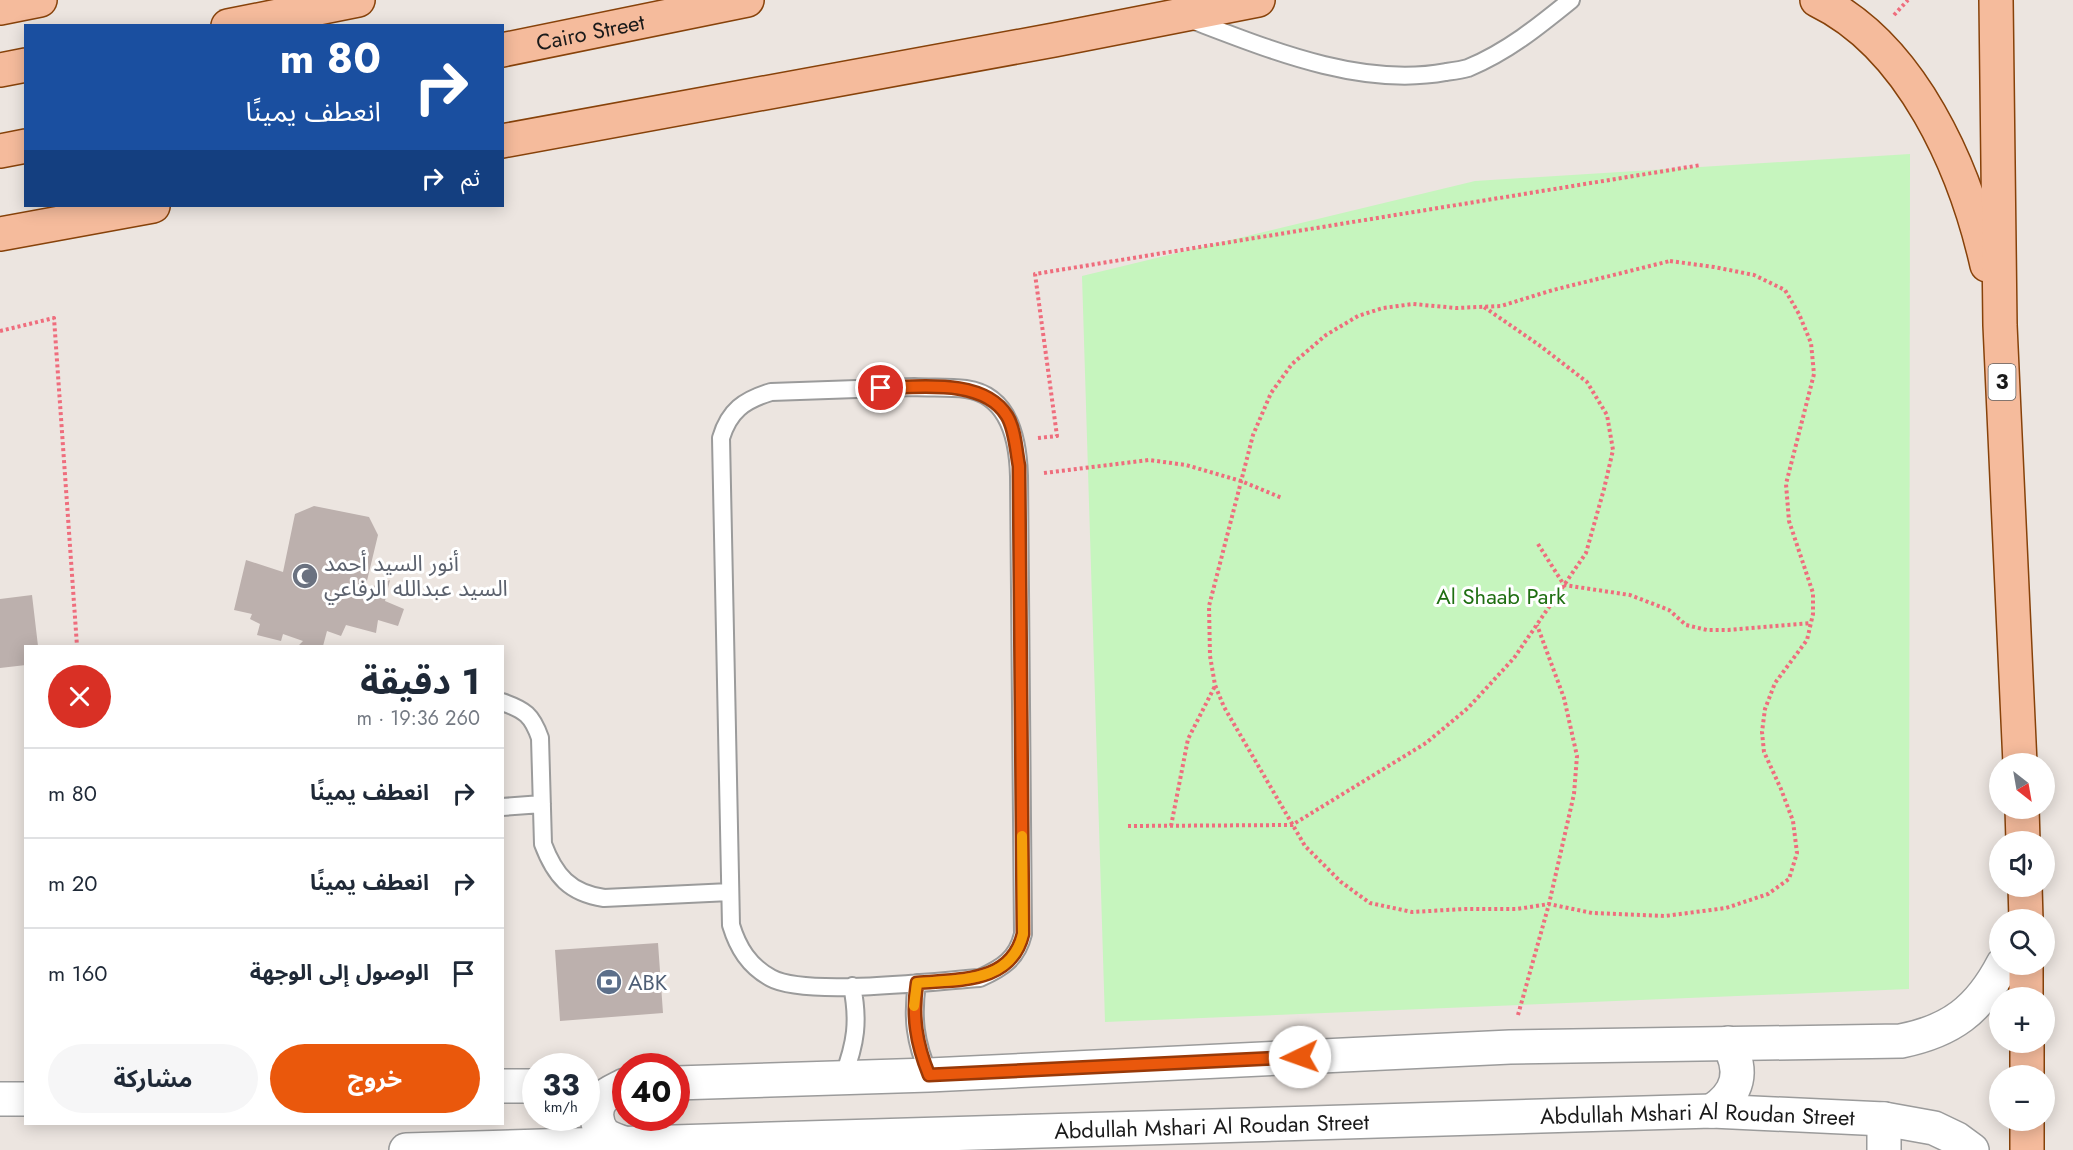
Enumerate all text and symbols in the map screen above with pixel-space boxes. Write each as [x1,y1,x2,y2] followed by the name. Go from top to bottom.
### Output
[533,5,648,59] street label: Cairo Street
[280,28,381,89] text: 80 m
[402,48,480,126] icon: right
[245,92,381,131] text: انعطف يمينًا
[416,162,449,195] icon: right
[461,162,480,194] text: ثم
[855,362,906,413] pin
[1988,364,2016,400] road number: 3
[864,371,897,404] icon: arrive
[324,547,508,605] place label: أنور السيد أحمد السيد عبدالله الرفاعي
[290,561,320,591] mosque icon: أنور السيد أحمد السيد عبدالله الرفاعي
[1436,580,1566,612] park label: Al Shaab Park
[360,655,480,707] text: 1 دقيقة
[48,665,111,728] button: close
[357,704,480,733] text: 260 m · 19:36
[1989,753,2055,819] north arrow
[1989,753,2055,1131] map controls
[310,776,429,808] text: انعطف يمينًا
[48,777,97,809] text: 80 m
[447,777,480,810] icon: right
[1989,831,2055,897] button: sound
[310,866,429,898] text: انعطف يمينًا
[48,867,98,899] text: 20 m
[447,867,480,900] icon: right
[1989,909,2055,975] button: search
[250,956,429,988] text: الوصول إلى الوجهة
[48,957,108,989] text: 160 m
[447,957,480,990] icon: arrive
[628,966,668,998] place label: ABK
[594,967,624,997] bank icon: ABK
[1989,987,2055,1053] button: +
[1268,1025,1332,1089] position arrow
[48,1044,258,1113] button: مشاركة
[270,1044,480,1113] button: خروج
[612,1053,690,1131] speed limit sign: 40
[542,1063,580,1106] text: 33
[1989,1065,2055,1131] button: −
[1540,1095,1856,1134] street label: Abdullah Mshari Al Roudan Street
[544,1096,578,1118] text: km/h
[1054,1105,1370,1147] street label: Abdullah Mshari Al Roudan Street

